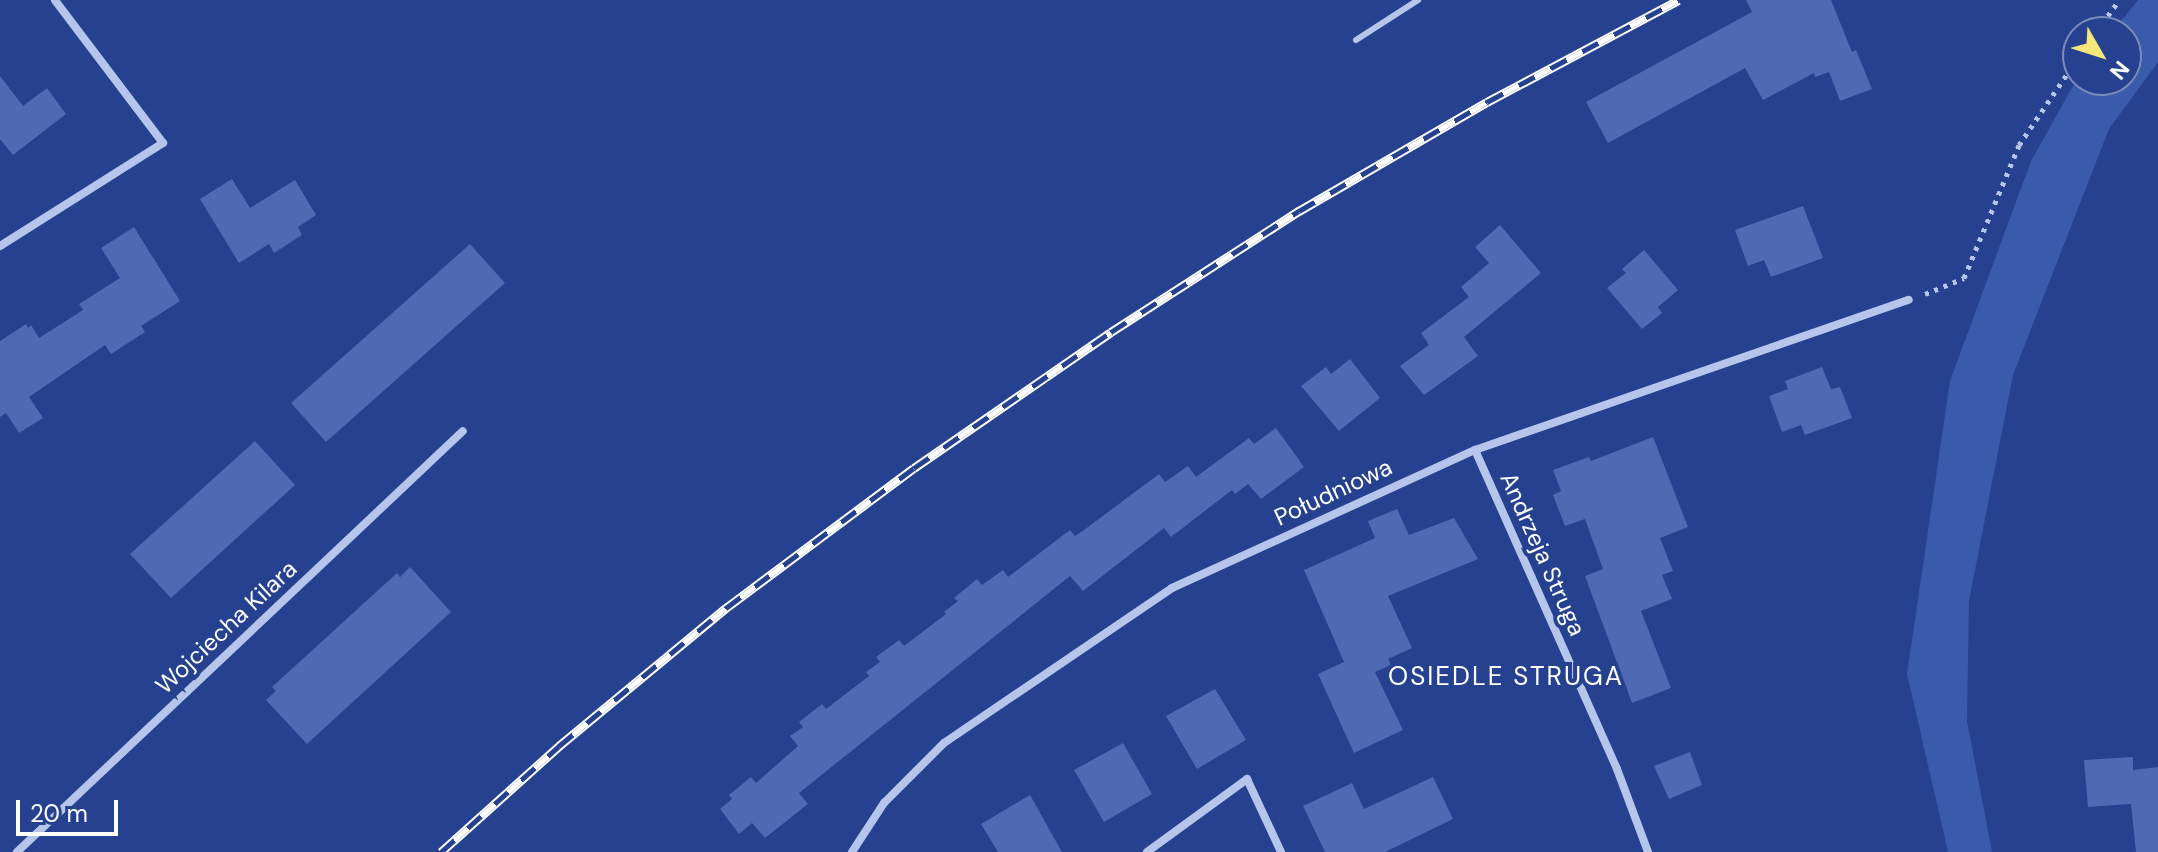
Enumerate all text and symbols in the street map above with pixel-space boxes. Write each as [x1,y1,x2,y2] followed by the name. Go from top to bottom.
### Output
[2062,16,2142,96] north arrow
[2103,55,2136,86] text: N
[1270,452,1396,532] street label: Południowa
[1494,468,1592,640] street label: Andrzeja Struga
[150,554,302,700] street label: Wojciecha Kilara
[1388,661,1624,693] district label: OSIEDLE STRUGA
[20,784,122,834] scale bar
[30,798,88,829] text: 20 m

